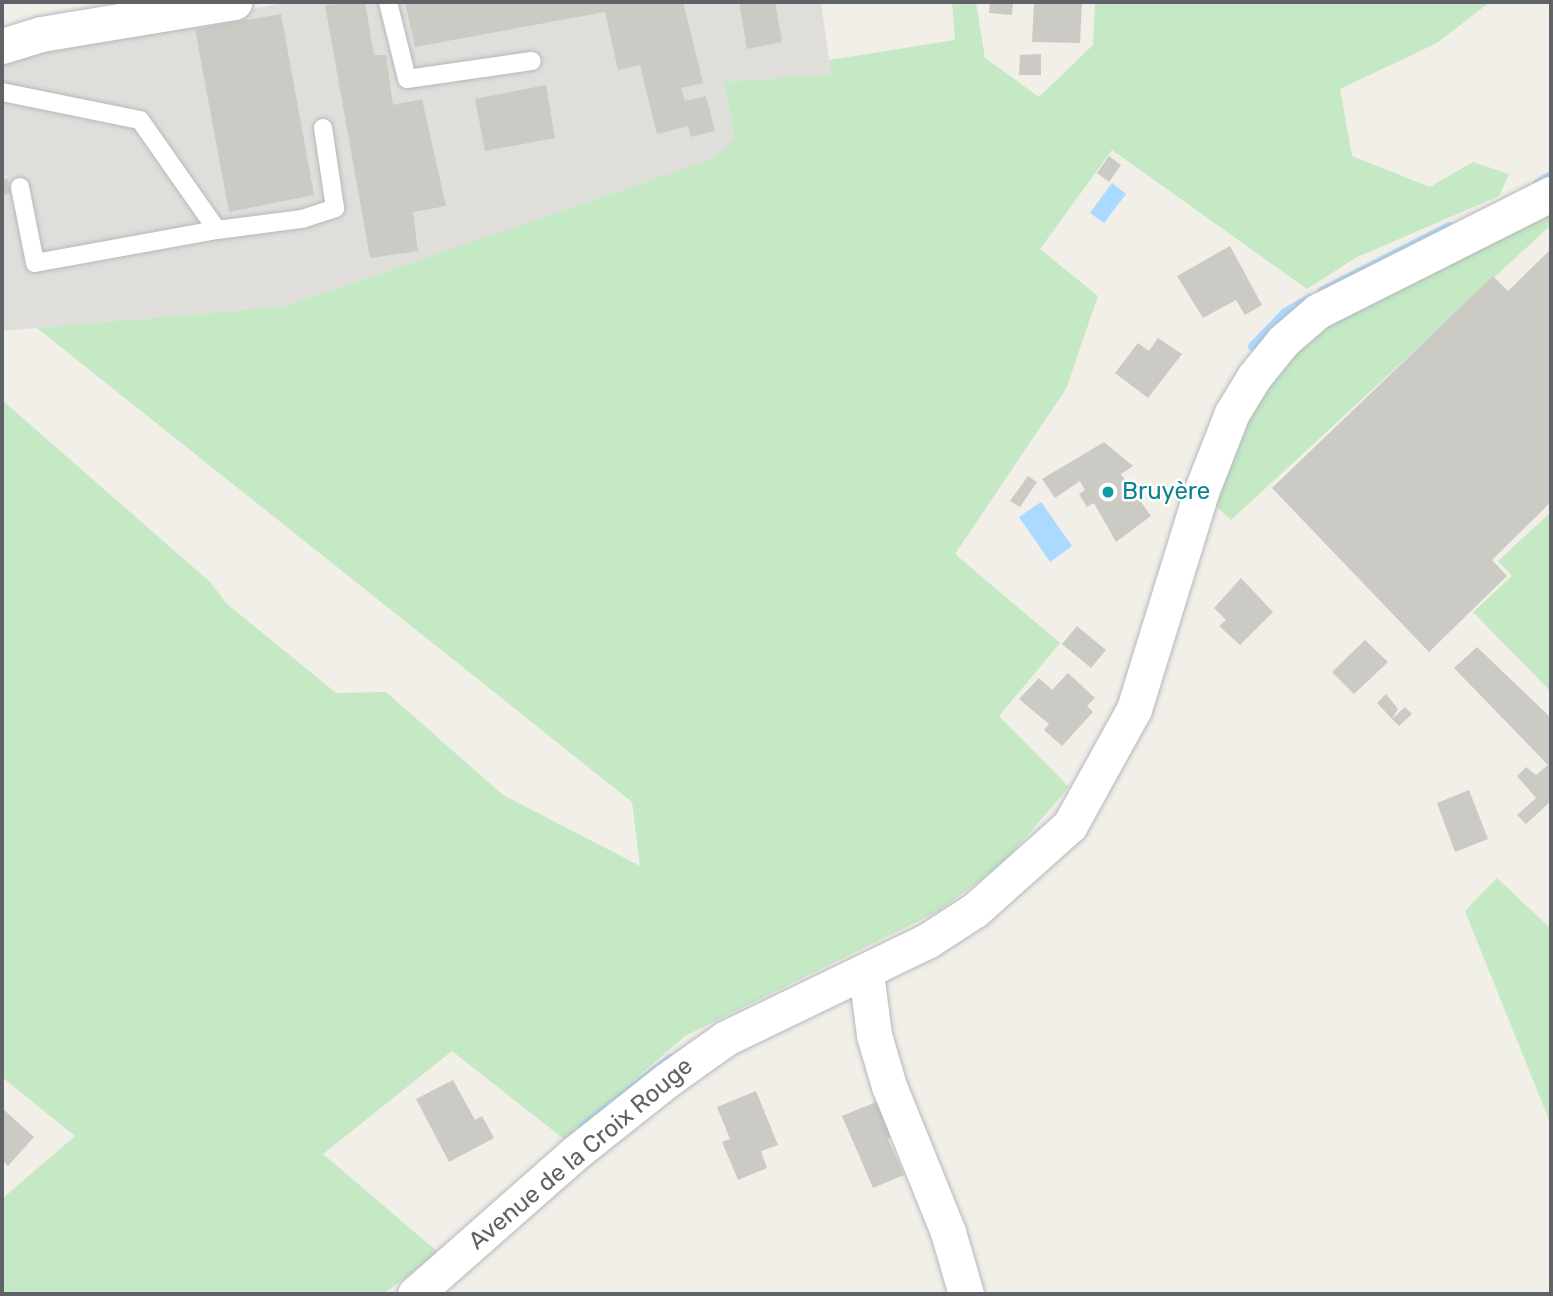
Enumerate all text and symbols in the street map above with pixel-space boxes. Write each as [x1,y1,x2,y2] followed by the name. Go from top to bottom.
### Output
[1122,478,1210,506] place label: Bruyère
[1100,484,1116,500] marker: Bruyère
[463,1052,699,1256] street label: Avenue de la Croix Rouge

